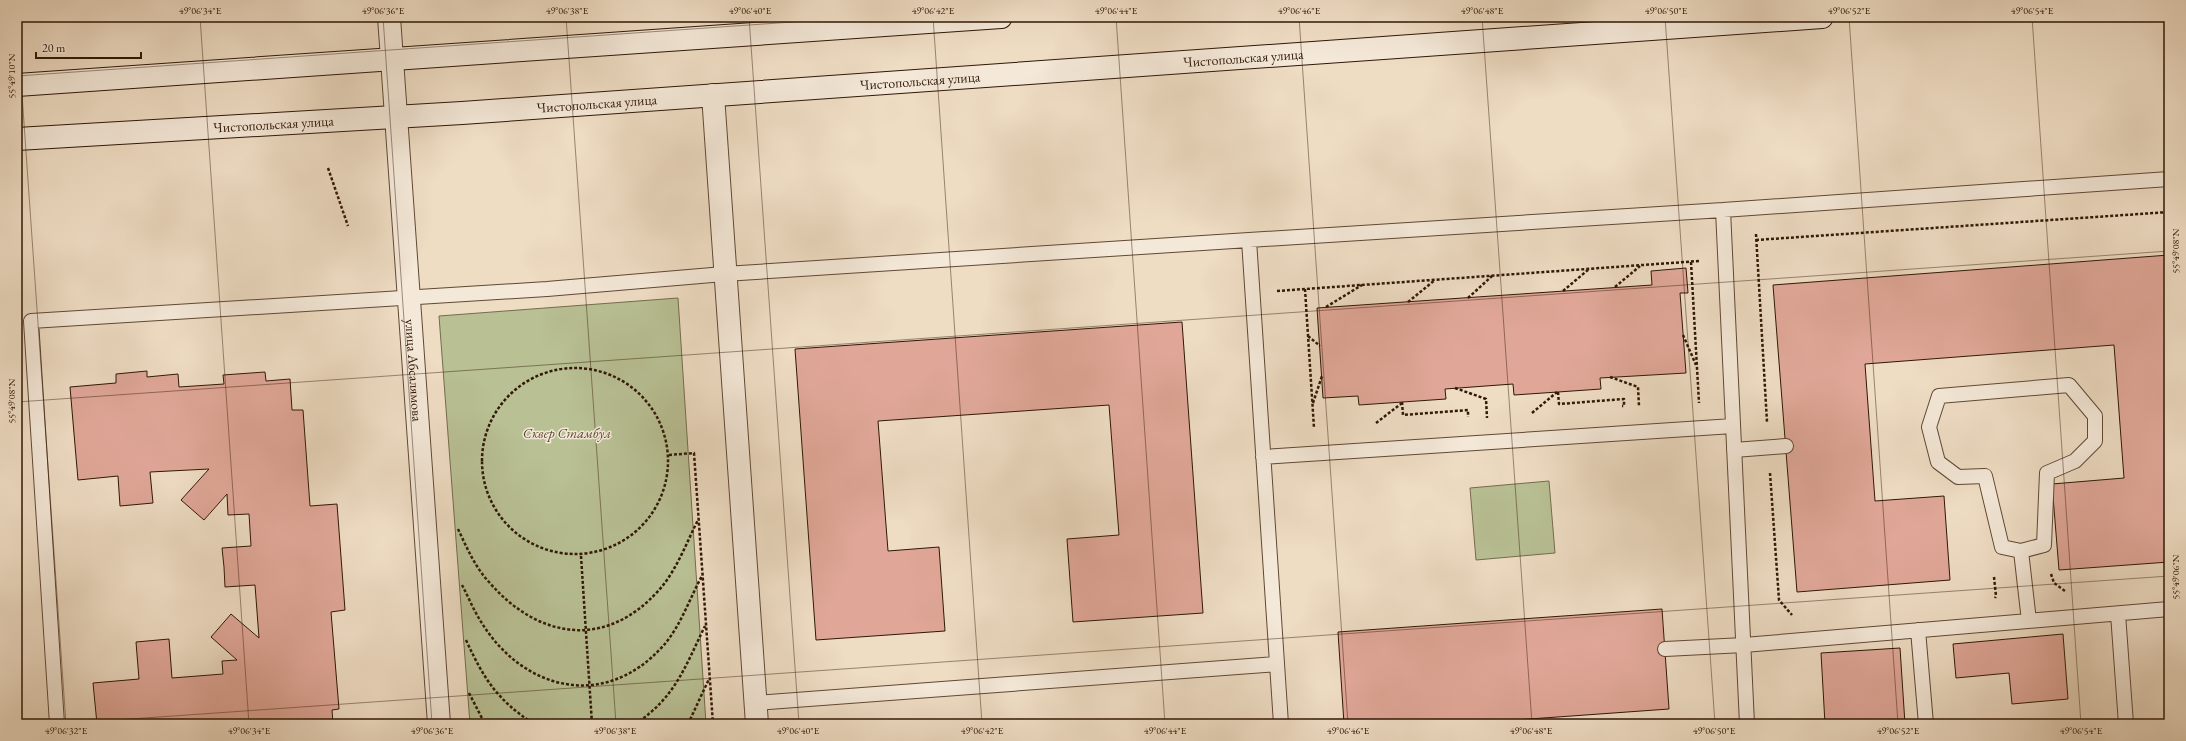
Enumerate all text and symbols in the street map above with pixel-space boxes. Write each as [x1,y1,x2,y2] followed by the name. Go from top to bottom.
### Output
[179,4,222,17] text: 49°06'34"E
[362,4,405,17] text: 49°06'36"E
[546,4,589,17] text: 49°06'38"E
[729,4,772,17] text: 49°06'40"E
[912,4,955,17] text: 49°06'42"E
[1095,4,1138,17] text: 49°06'44"E
[1278,4,1321,17] text: 49°06'46"E
[1461,4,1504,17] text: 49°06'48"E
[1645,4,1688,17] text: 49°06'50"E
[1828,4,1871,17] text: 49°06'52"E
[2011,4,2054,17] text: 49°06'54"E
[36,34,141,60] scale bar
[42,40,66,56] text: 20 m
[1182,45,1305,71] street label: Чистопольская улица
[5,53,18,98] text: 55°49'10"N
[859,67,981,94] street label: Чистопольская улица
[536,90,658,117] street label: Чистопольская улица
[213,111,335,137] street label: Чистопольская улица
[2169,228,2182,273] text: 55°49'08"N
[401,318,427,422] street label: улица Абсалямова
[5,378,18,423] text: 55°49'08"N
[523,424,611,442] park label: Сквер Стамбул
[2169,554,2182,599] text: 55°49'06"N
[45,724,88,737] text: 49°06'32"E
[228,724,271,737] text: 49°06'34"E
[411,724,454,737] text: 49°06'36"E
[594,724,637,737] text: 49°06'38"E
[777,724,820,737] text: 49°06'40"E
[961,724,1004,737] text: 49°06'42"E
[1144,724,1187,737] text: 49°06'44"E
[1327,724,1370,737] text: 49°06'46"E
[1510,724,1553,737] text: 49°06'48"E
[1693,724,1736,737] text: 49°06'50"E
[1877,724,1920,737] text: 49°06'52"E
[2060,724,2103,737] text: 49°06'54"E

